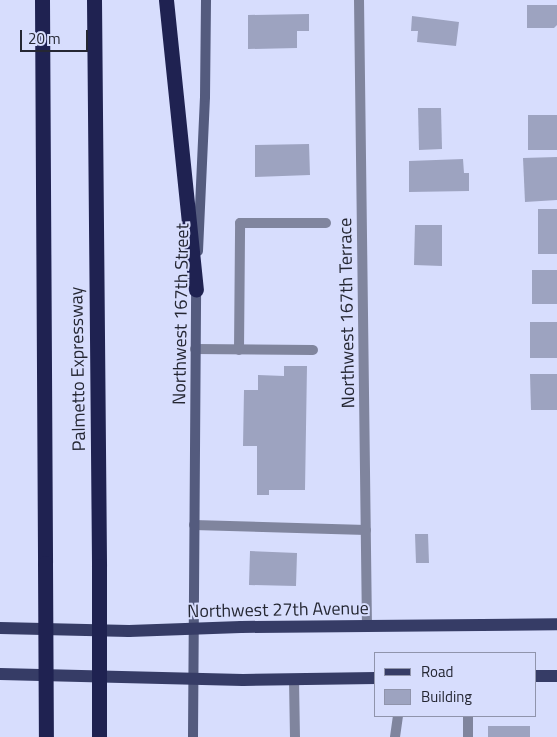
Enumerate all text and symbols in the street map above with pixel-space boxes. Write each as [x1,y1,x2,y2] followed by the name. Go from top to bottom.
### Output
[22,20,90,52] scale bar
[28,27,61,50] text: 20 m
[335,218,359,408] street label: Northwest 167th Terrace
[169,223,193,405] street label: Northwest 167th Street
[66,287,90,451] street label: Palmetto Expressway
[187,598,369,622] street label: Northwest 27th Avenue
[374,652,537,717] legend
[421,660,453,683] text: Road
[421,685,472,708] text: Building

